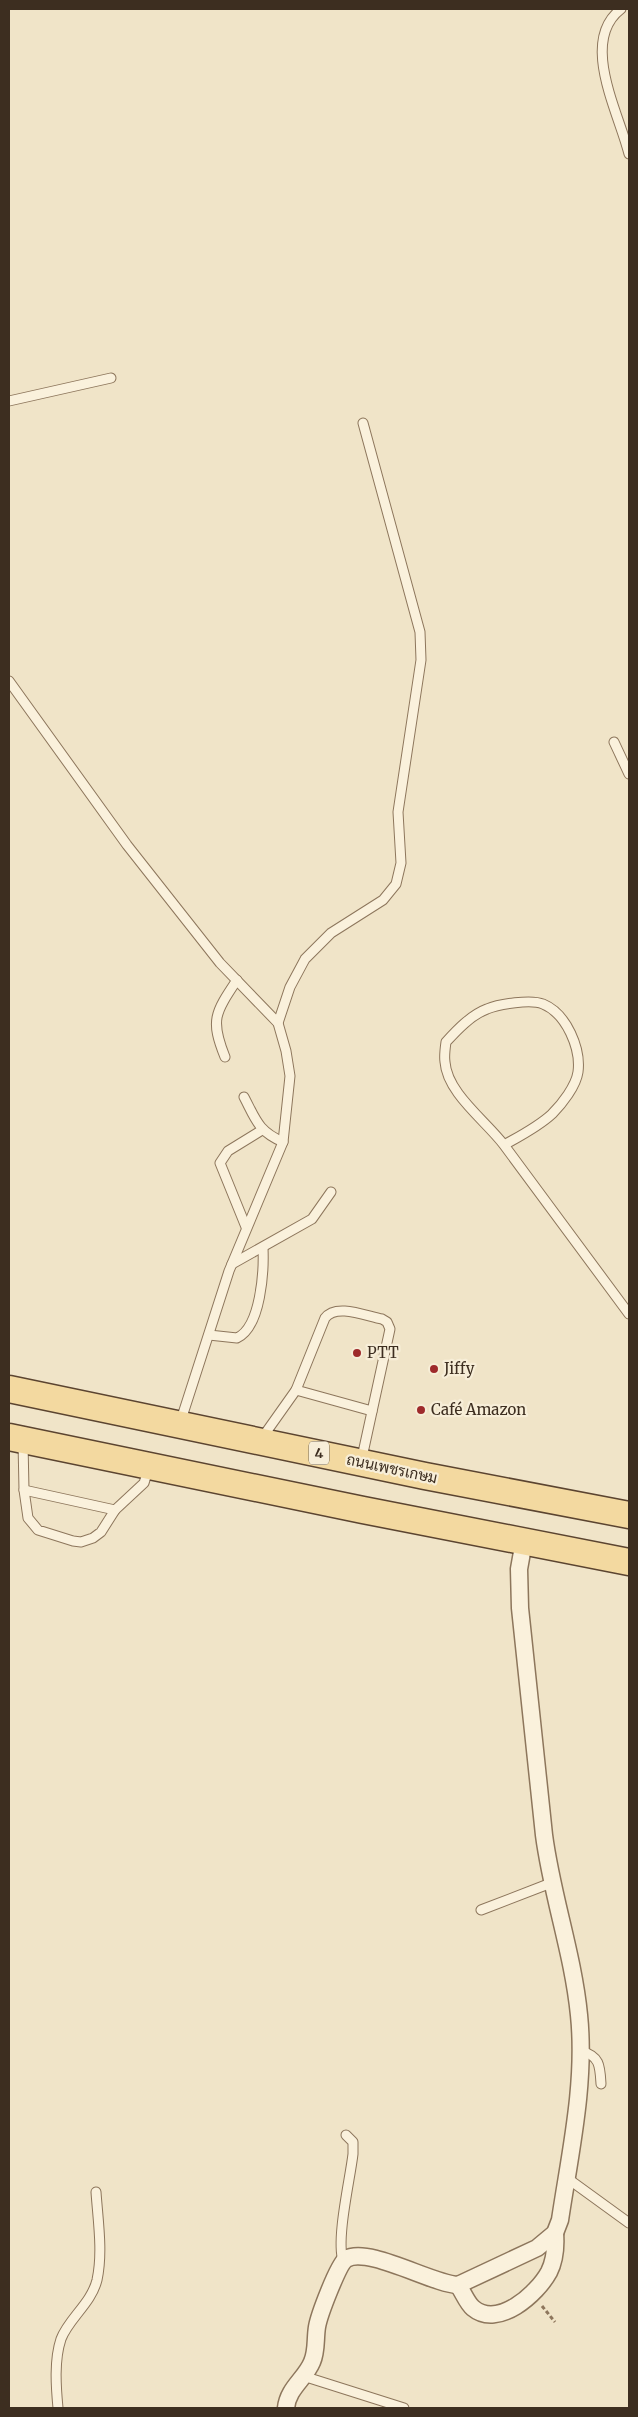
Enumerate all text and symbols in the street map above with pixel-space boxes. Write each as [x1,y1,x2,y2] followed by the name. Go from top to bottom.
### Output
[367,1343,399,1362] place label: PTT
[351,1347,363,1359] marker: PTT
[443,1359,475,1378] place label: Jiffy
[428,1363,440,1375] marker: Jiffy
[431,1400,526,1419] place label: Café Amazon
[415,1404,427,1416] marker: Café Amazon
[309,1442,329,1465] road number: 4
[345,1450,439,1487] street label: ถนนเพชรเกษม

